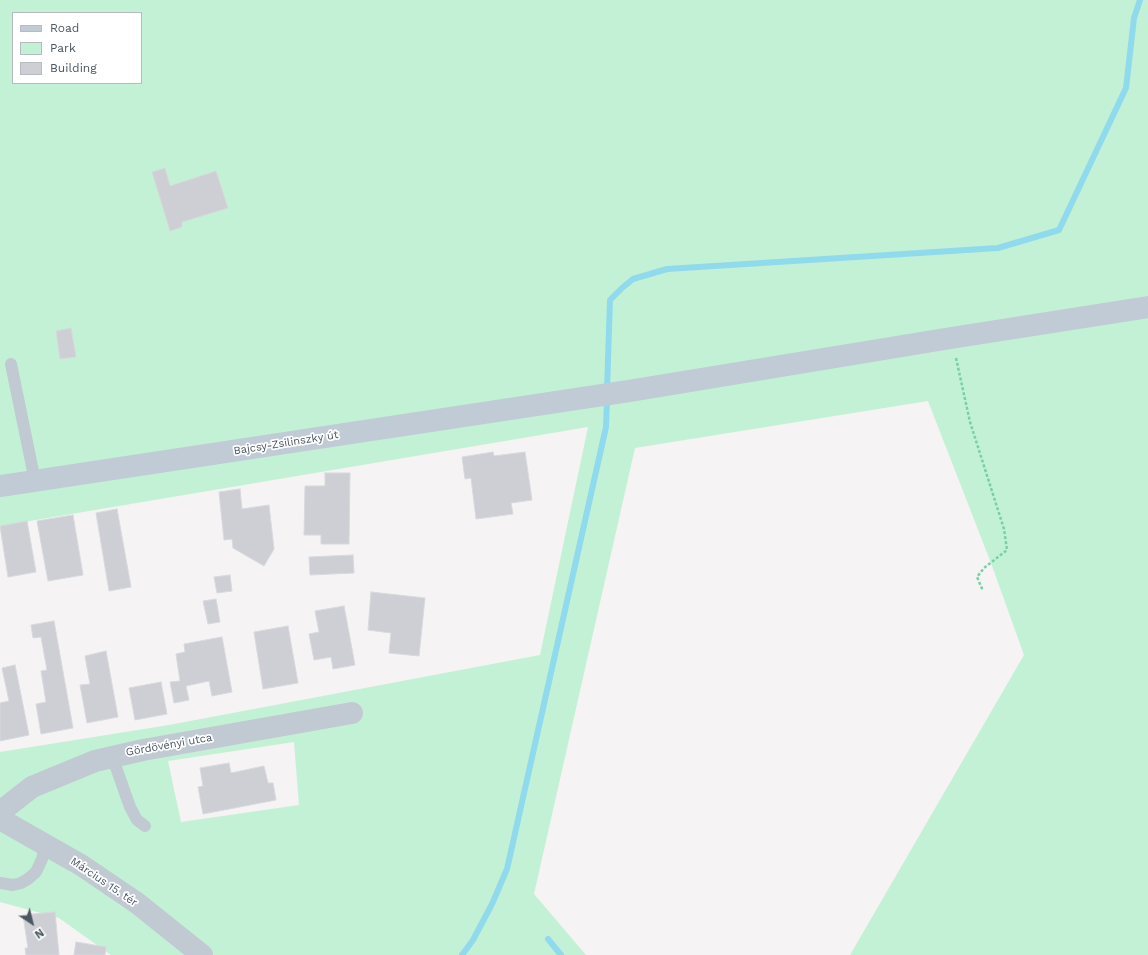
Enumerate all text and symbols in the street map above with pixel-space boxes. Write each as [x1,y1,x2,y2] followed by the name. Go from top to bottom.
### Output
[12,12,142,84] legend
[50,21,79,35] text: Road
[50,41,76,55] text: Park
[50,61,97,75] text: Building
[233,428,339,458] street label: Bajcsy-Zsilinszky út
[125,731,213,759] street label: Gördövényi utca
[68,855,140,909] street label: Március 15. tér
[12,903,52,943] north arrow
[32,926,46,941] text: N

